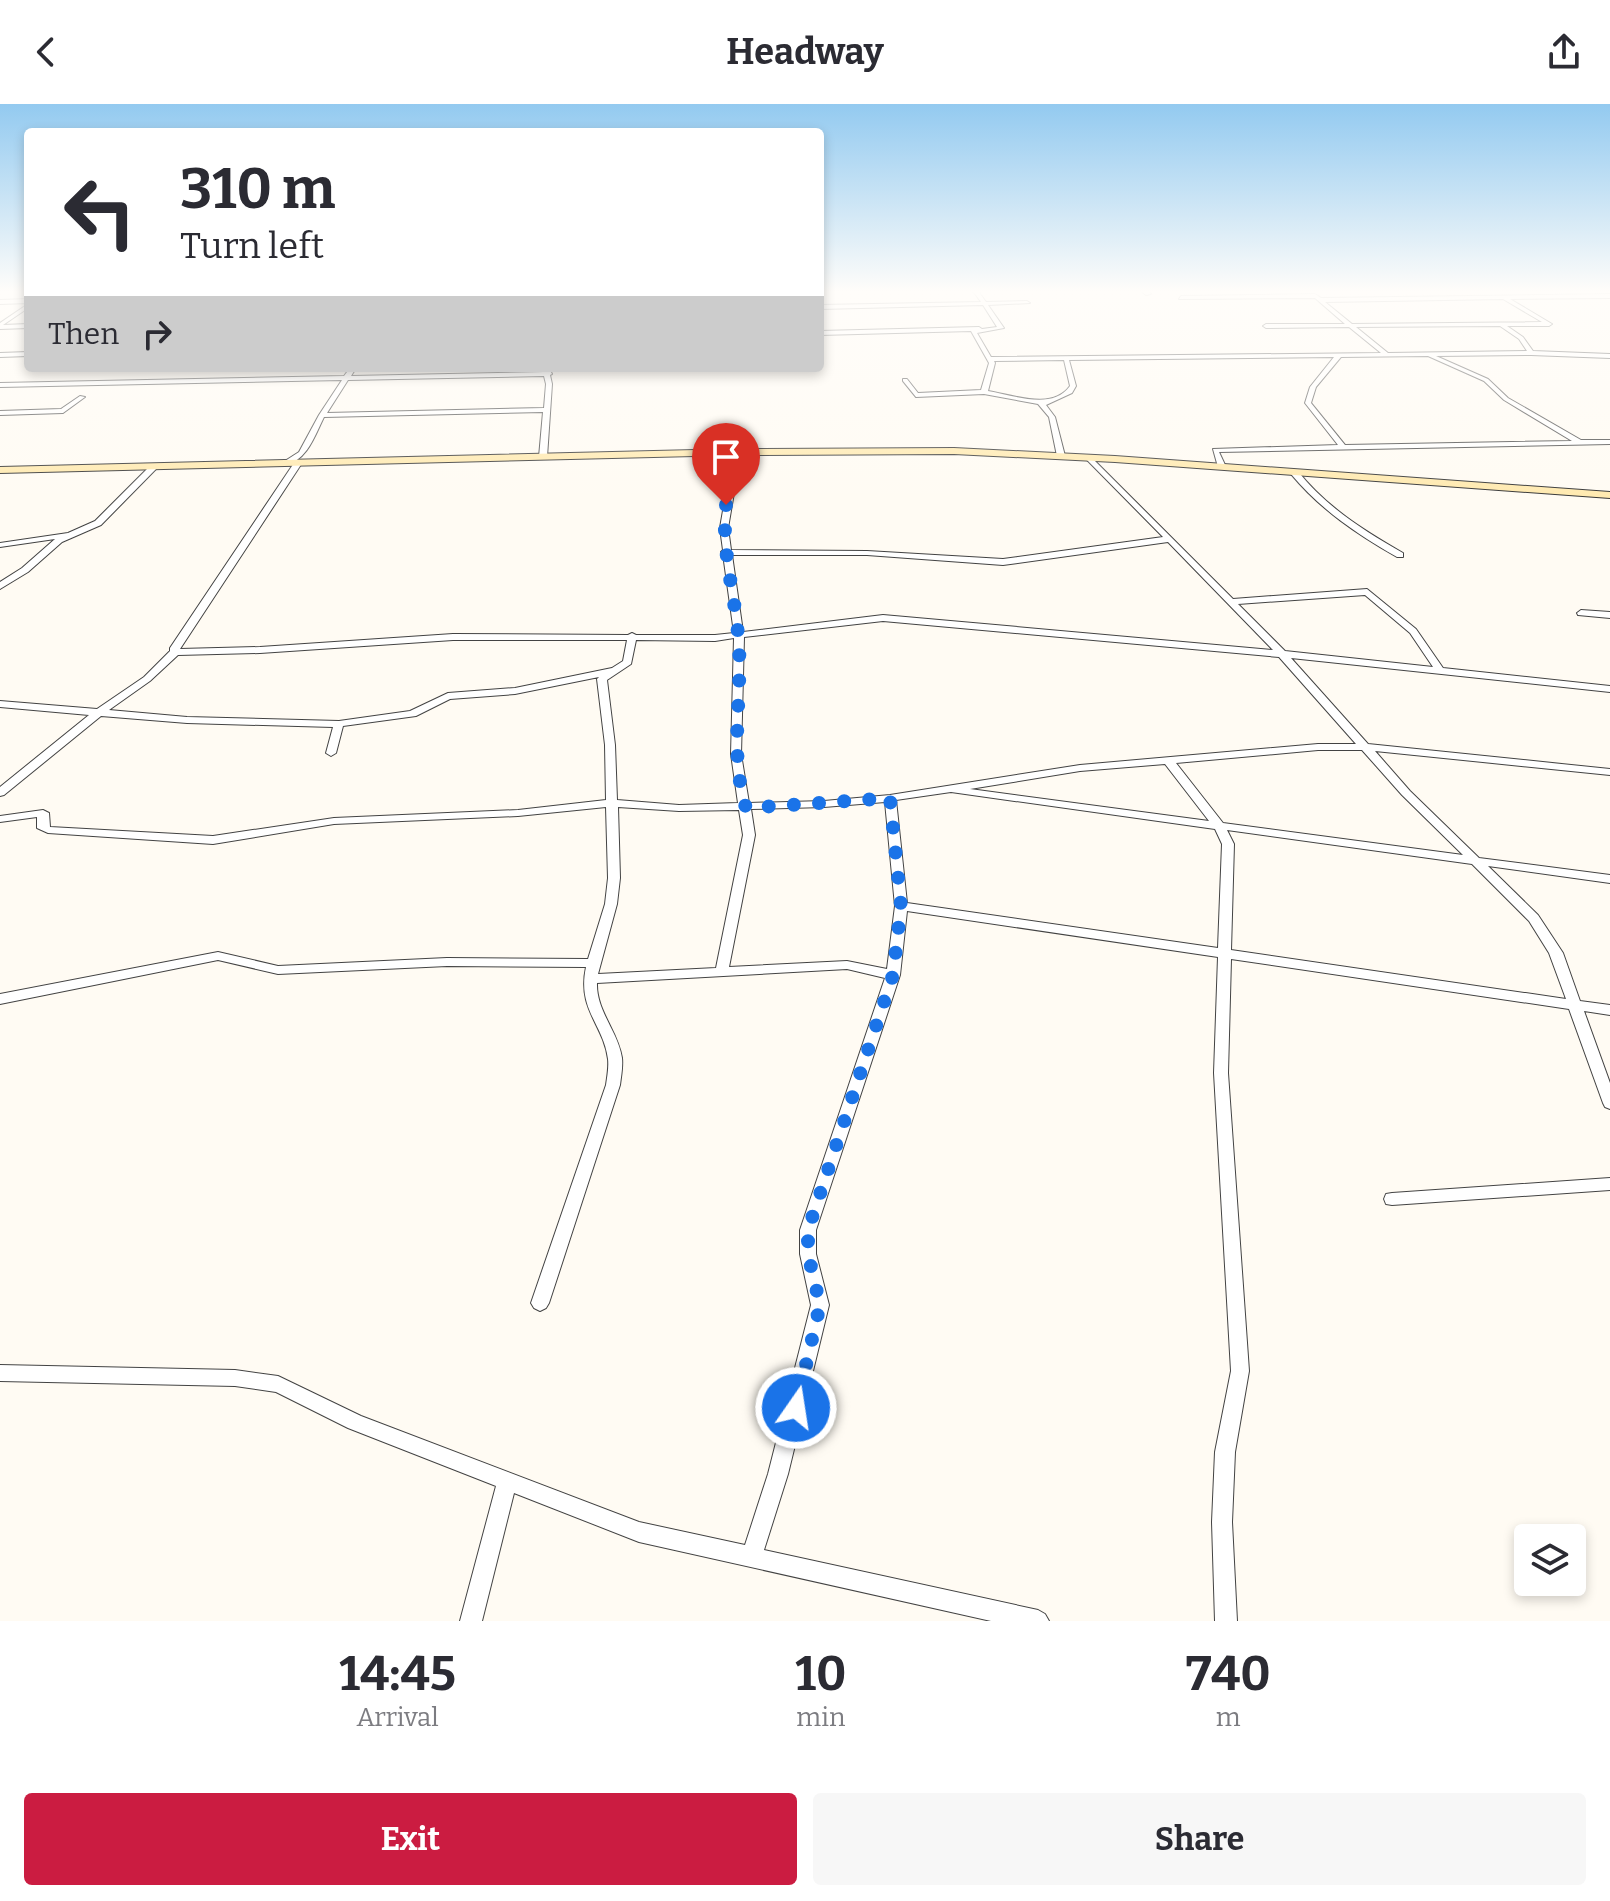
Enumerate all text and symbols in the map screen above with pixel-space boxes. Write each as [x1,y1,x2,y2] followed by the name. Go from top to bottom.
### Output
[24,30,68,74] icon: back
[726,30,884,74] text: Headway
[1542,30,1586,74] icon: share
[180,156,336,223] text: 310 m
[48,160,152,264] icon: left
[180,224,324,268] text: Turn left
[135,312,179,356] icon: right
[48,316,119,352] text: Then
[692,423,760,505] pin
[704,435,748,479] icon: arrive
[754,1366,838,1450] position arrow
[1514,1524,1586,1596] map controls
[1514,1524,1586,1596] button: layers
[339,1645,456,1703] text: 14:45
[795,1645,846,1703] text: 10
[1186,1645,1271,1703] text: 740
[356,1702,439,1733] text: Arrival
[796,1702,845,1733] text: min
[1216,1702,1241,1733] text: m
[24,1793,797,1885] button: Exit
[813,1793,1586,1885] button: Share

